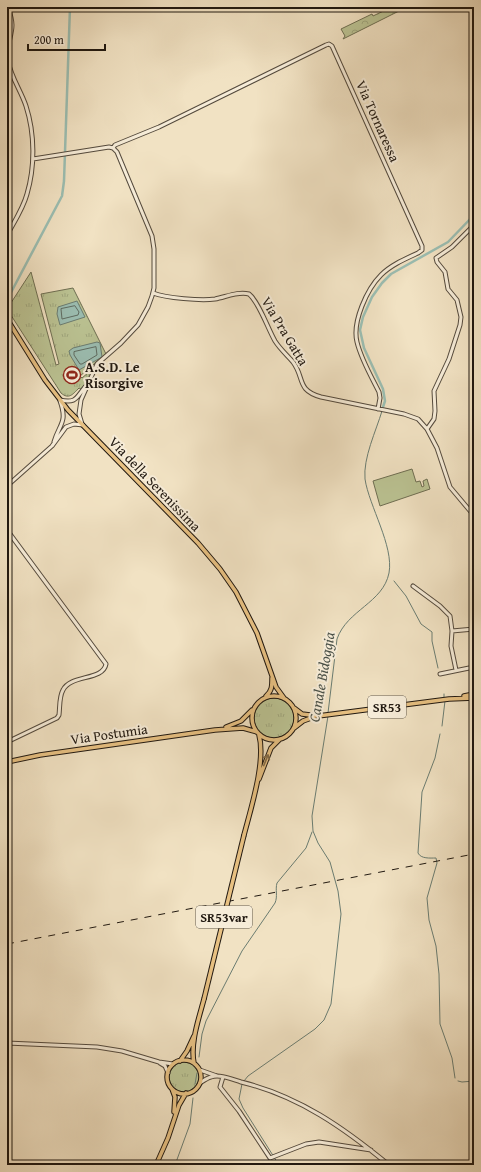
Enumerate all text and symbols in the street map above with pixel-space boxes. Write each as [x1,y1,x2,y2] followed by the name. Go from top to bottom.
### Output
[28,26,105,52] scale bar
[34,31,64,48] text: 200 m
[351,77,405,165] street label: Via Tornaressa
[257,293,314,369] street label: Via Pra Gatta
[85,357,143,393] place label: A.S.D. Le Risorgive
[62,365,82,385] sports icon: A.S.D. Le Risorgive
[104,432,206,536] street label: Via della Serenissima
[303,630,340,724] water label: Canale Bidoggia
[368,696,406,718] road number: SR53
[69,719,149,749] street label: Via Postumia
[263,754,271,766] one-way arrow
[196,906,252,928] road number: SR53var

